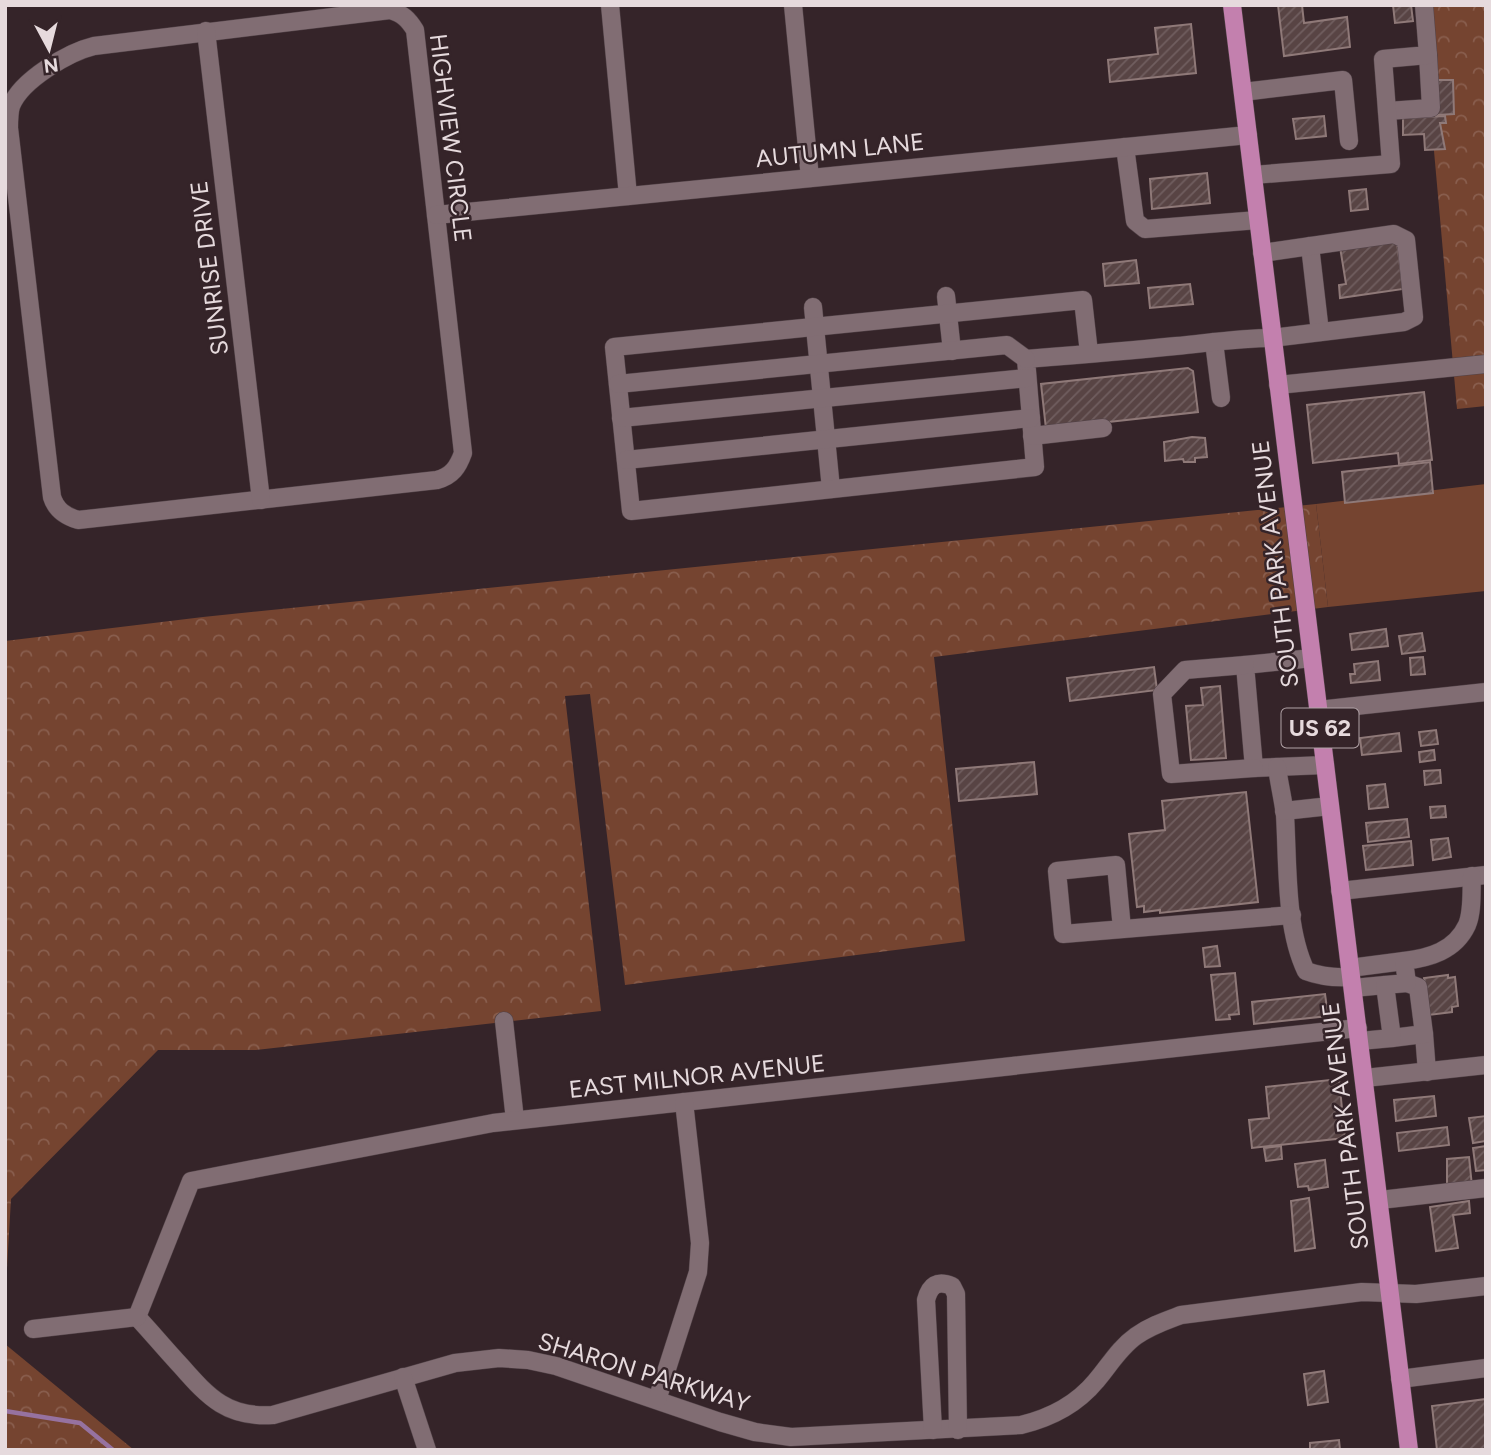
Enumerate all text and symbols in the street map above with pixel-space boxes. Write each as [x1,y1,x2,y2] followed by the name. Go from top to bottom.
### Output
[14,14,84,84] north arrow
[424,32,478,244] street label: HIGHVIEW CIRCLE
[42,53,60,78] text: N
[754,127,926,173] street label: AUTUMN LANE
[184,179,234,357] street label: SUNRISE DRIVE
[1245,439,1305,689] street label: SOUTH PARK AVENUE
[1282,708,1358,748] road number: US 62
[1315,1001,1375,1251] street label: SOUTH PARK AVENUE
[567,1048,827,1104] street label: EAST MILNOR AVENUE
[535,1326,754,1418] street label: SHARON PARKWAY

